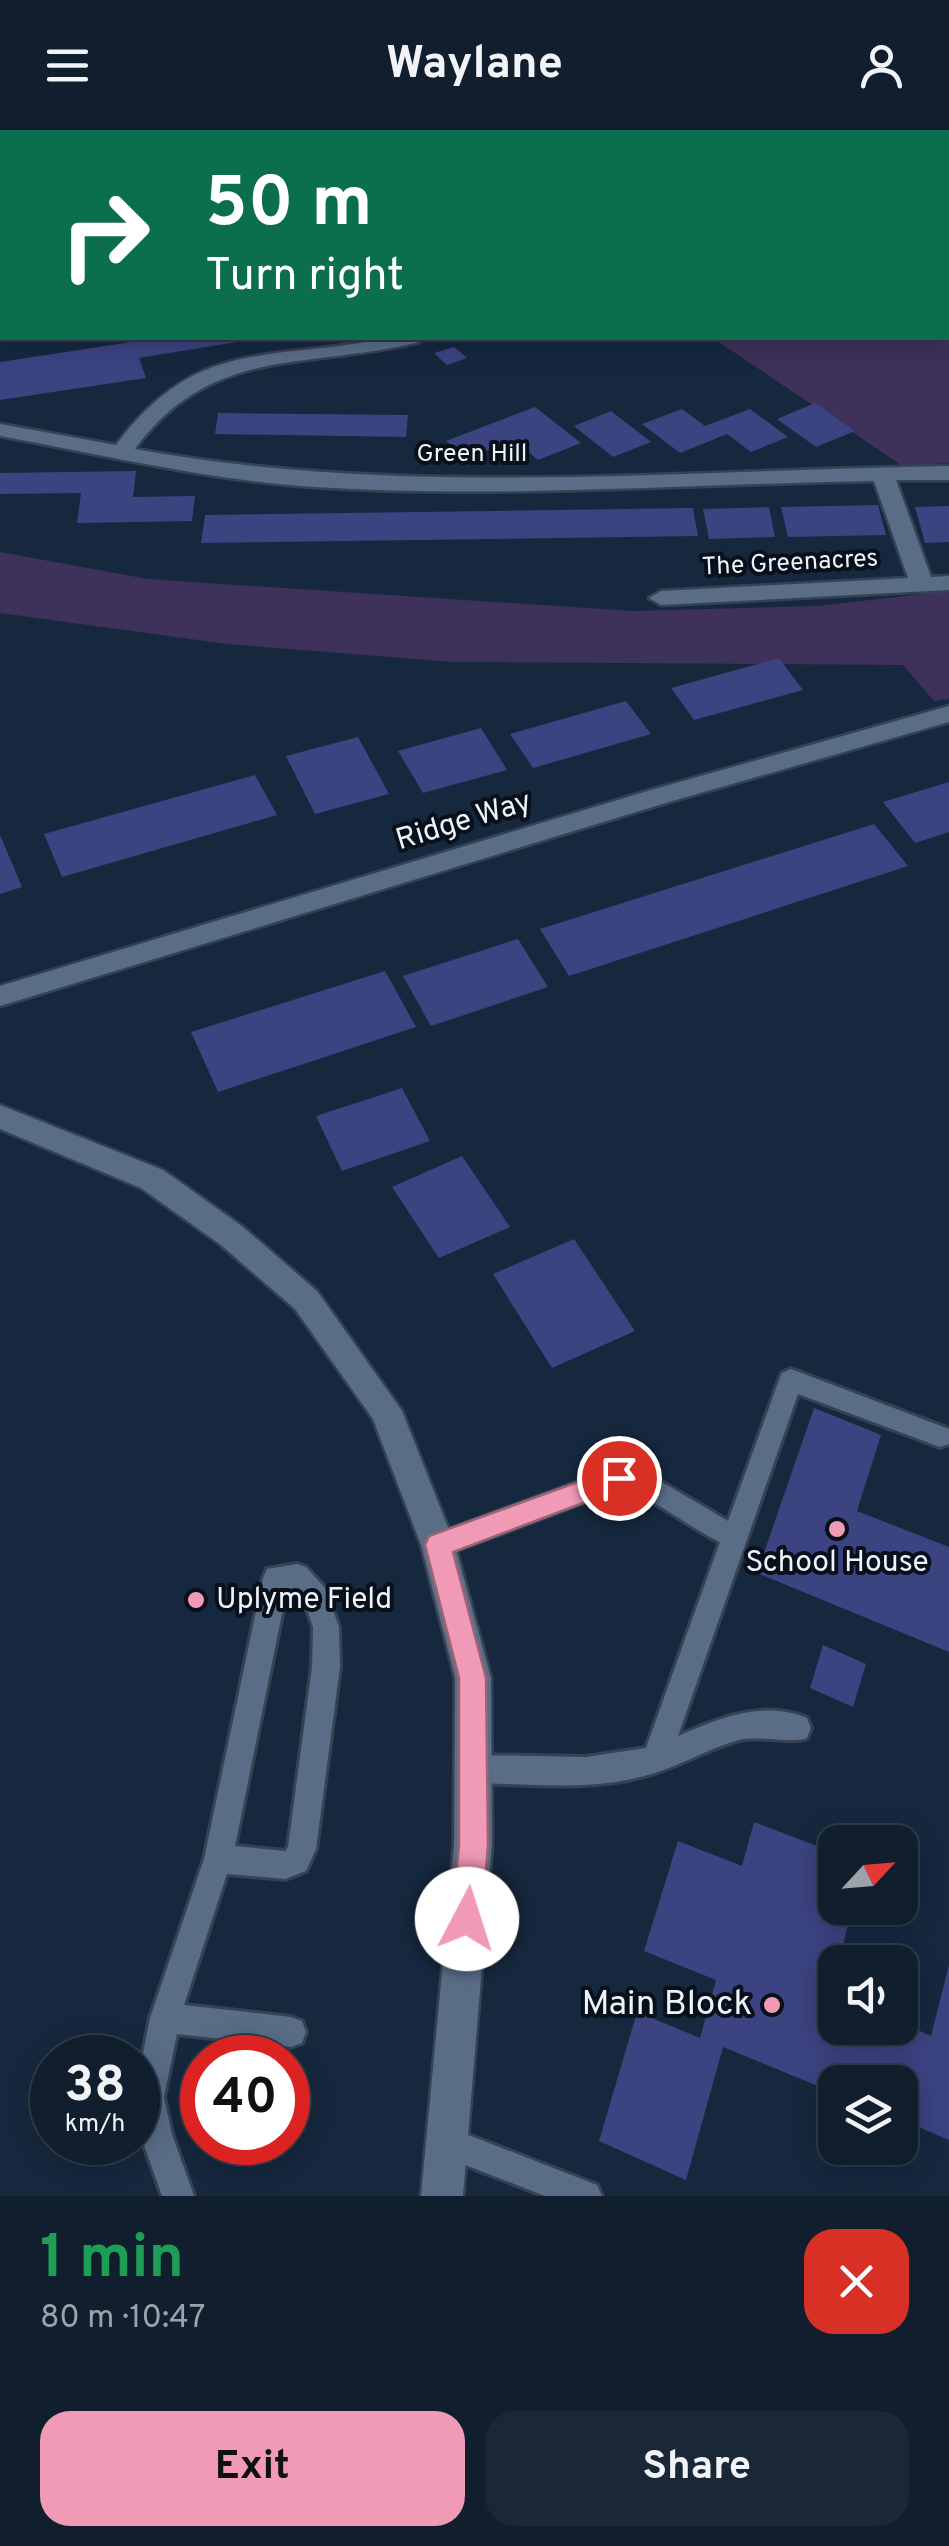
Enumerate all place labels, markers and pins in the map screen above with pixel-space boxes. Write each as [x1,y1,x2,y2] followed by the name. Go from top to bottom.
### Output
[577,1436,662,1521] pin
[826,1518,848,1540] marker: School House
[745,1545,929,1582] place label: School House
[216,1582,392,1619] place label: Uplyme Field
[185,1589,207,1611] marker: Uplyme Field
[581,1983,752,2027] place label: Main Block
[761,1994,783,2016] marker: Main Block

